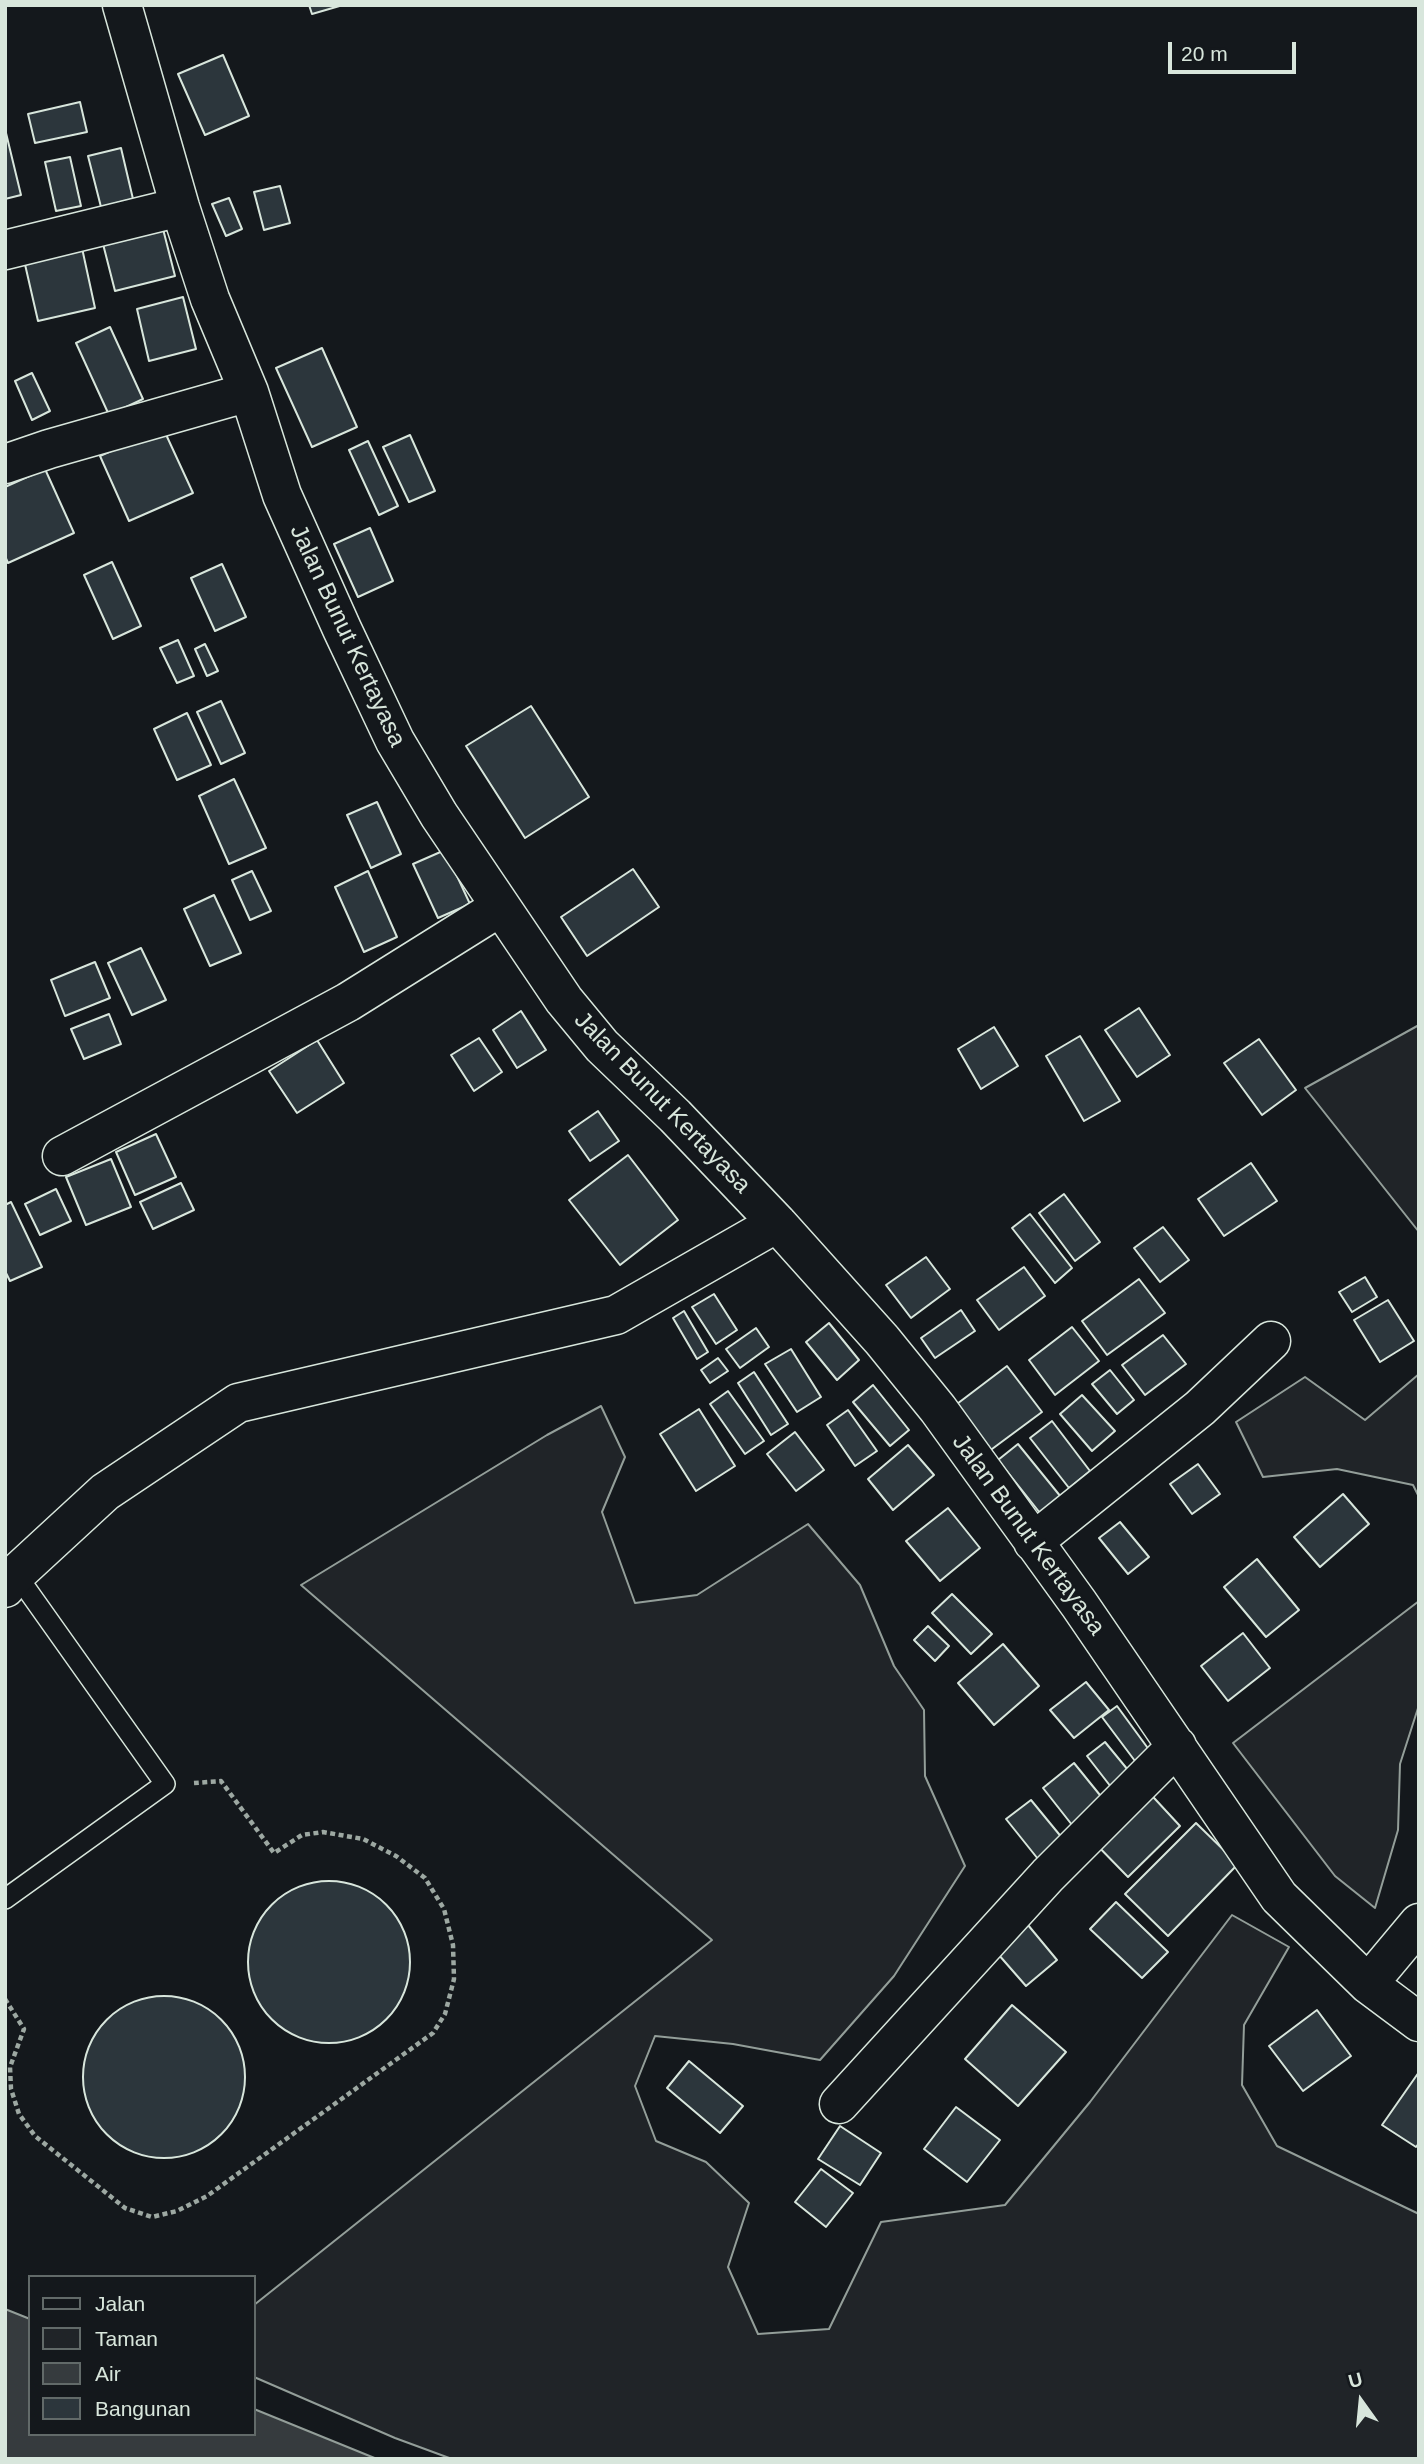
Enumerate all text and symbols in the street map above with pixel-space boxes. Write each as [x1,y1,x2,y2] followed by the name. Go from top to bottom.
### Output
[1172,28,1300,72] scale bar
[1181,42,1228,65] text: 20 m
[283,520,411,752] street label: Jalan Bunut Kertayasa
[568,1006,756,1200] street label: Jalan Bunut Kertayasa
[945,1429,1111,1641] street label: Jalan Bunut Kertayasa
[28,2275,256,2436] legend
[95,2292,145,2315] text: Jalan
[95,2327,158,2350] text: Taman
[95,2362,121,2385] text: Air
[1326,2366,1396,2436] north arrow
[1346,2368,1365,2392] text: U
[95,2397,191,2420] text: Bangunan

